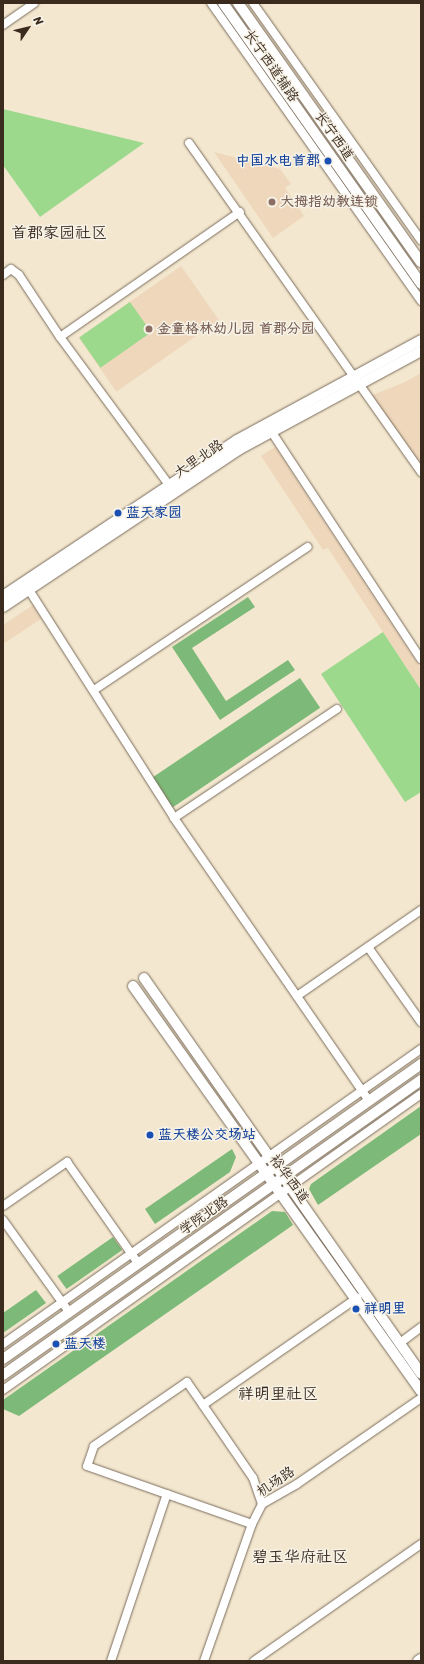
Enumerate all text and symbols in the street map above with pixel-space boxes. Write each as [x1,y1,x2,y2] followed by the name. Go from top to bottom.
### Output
[8,8,48,48] north arrow
[28,12,48,29] text: N
[240,27,302,105] street label: 长宁西道辅路
[311,108,357,164] street label: 长宁西道
[236,153,320,169] place label: 中国水电首郡
[323,156,333,166] marker: 中国水电首郡
[280,194,378,210] place label: 大拇指幼教连锁
[267,197,277,207] marker: 大拇指幼教连锁
[11,223,107,243] district label: 首郡家园社区
[157,321,315,337] place label: 金童格林幼儿园 首郡分园
[144,324,154,334] marker: 金童格林幼儿园 首郡分园
[171,436,227,482] street label: 大里北路
[126,505,182,521] place label: 蓝天家园
[113,508,123,518] marker: 蓝天家园
[158,1127,256,1143] place label: 蓝天楼公交场站
[145,1130,155,1140] marker: 蓝天楼公交场站
[266,1151,312,1207] street label: 裕华西道
[176,1193,232,1239] street label: 学院北路
[364,1301,406,1317] place label: 祥明里
[351,1304,361,1314] marker: 祥明里
[64,1336,106,1352] place label: 蓝天楼
[51,1339,61,1349] marker: 蓝天楼
[238,1384,318,1404] district label: 祥明里社区
[254,1463,298,1501] street label: 机场路
[252,1547,348,1567] district label: 碧玉华府社区

